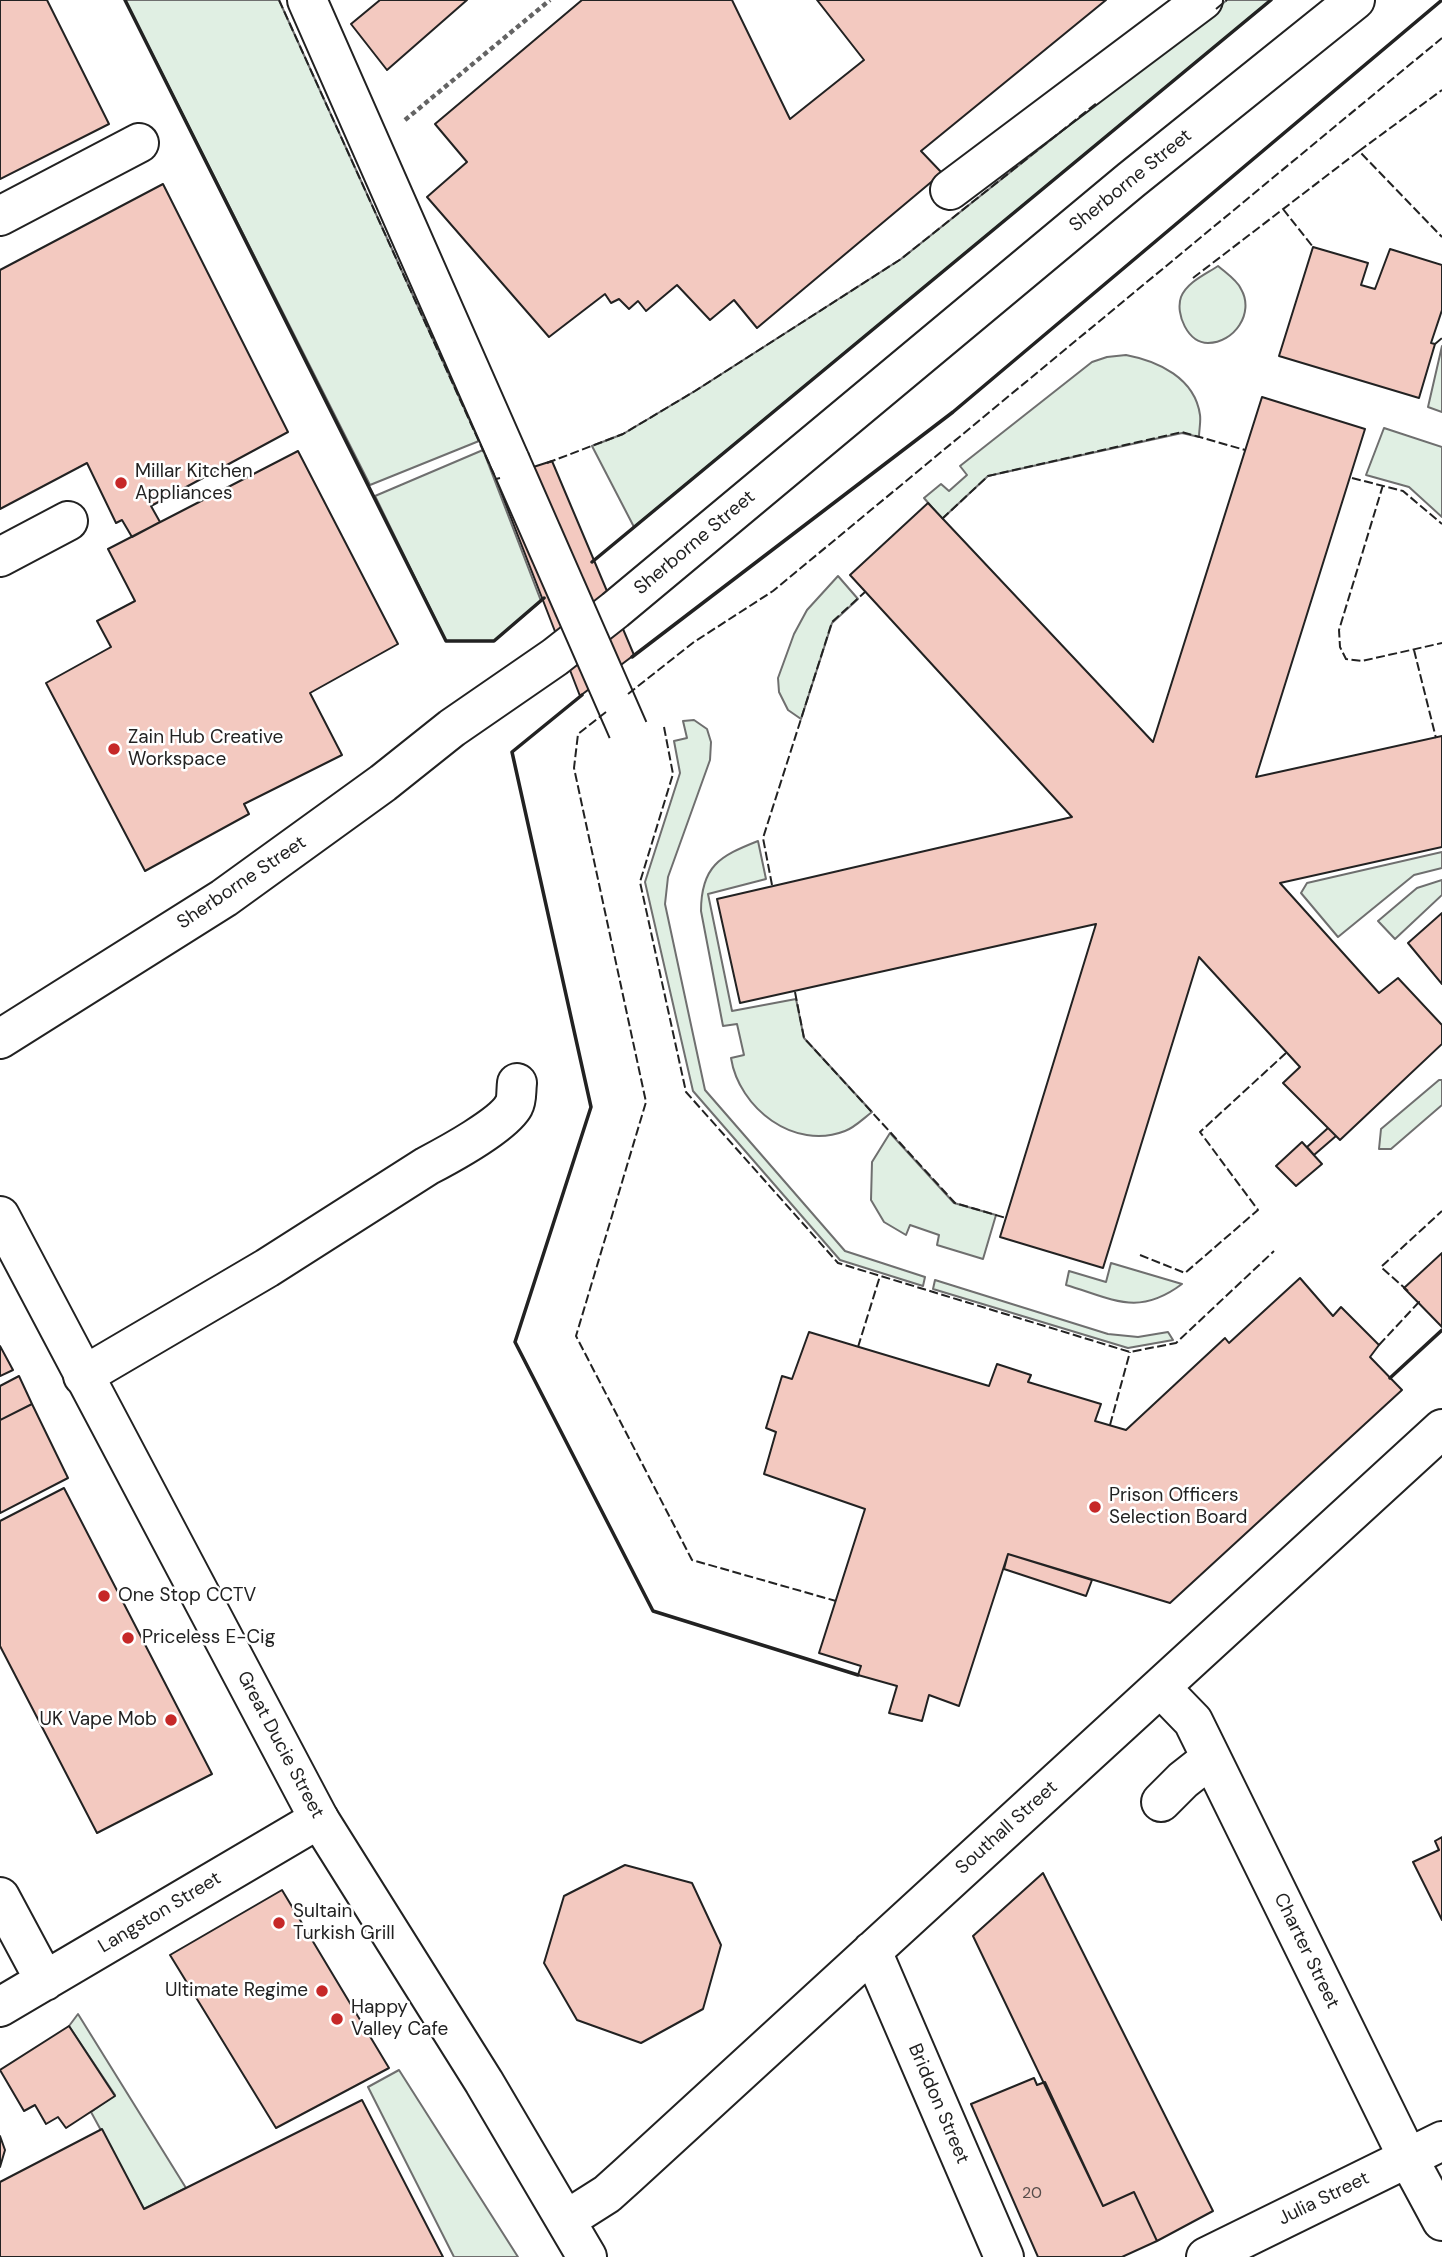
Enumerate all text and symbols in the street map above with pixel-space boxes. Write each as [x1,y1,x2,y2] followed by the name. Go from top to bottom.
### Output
[1065,125,1197,237] street label: Sherborne Street
[135,461,253,505] place label: Millar Kitchen Appliances
[113,475,129,491] marker: Millar Kitchen Appliances
[630,486,760,600] street label: Sherborne Street
[128,727,283,771] place label: Zain Hub Creative Workspace
[106,741,122,757] marker: Zain Hub Creative Workspace
[173,831,311,935] street label: Sherborne Street
[1109,1485,1247,1529] place label: Prison Officers Selection Board
[1087,1499,1103,1515] marker: Prison Officers Selection Board
[118,1585,256,1607] place label: One Stop CCTV
[96,1588,112,1604] marker: One Stop CCTV
[142,1627,275,1649] place label: Priceless E-Cig
[120,1630,136,1646] marker: Priceless E-Cig
[232,1667,328,1823] street label: Great Ducie Street
[40,1709,157,1731] place label: UK Vape Mob
[163,1712,179,1728] marker: UK Vape Mob
[951,1776,1063,1880] street label: Southall Street
[94,1867,226,1959] street label: Langston Street
[1268,1889,1344,2013] street label: Charter Street
[293,1901,395,1945] place label: Sultain Turkish Grill
[271,1915,287,1931] marker: Sultain Turkish Grill
[165,1980,308,2002] place label: Ultimate Regime
[314,1983,330,1999] marker: Ultimate Regime
[351,1997,448,2041] place label: Happy Valley Cafe
[329,2011,345,2027] marker: Happy Valley Cafe
[903,2041,973,2167] street label: Briddon Street
[1275,2167,1373,2231] street label: Julia Street
[1022,2184,1042,2204] house number: 20

